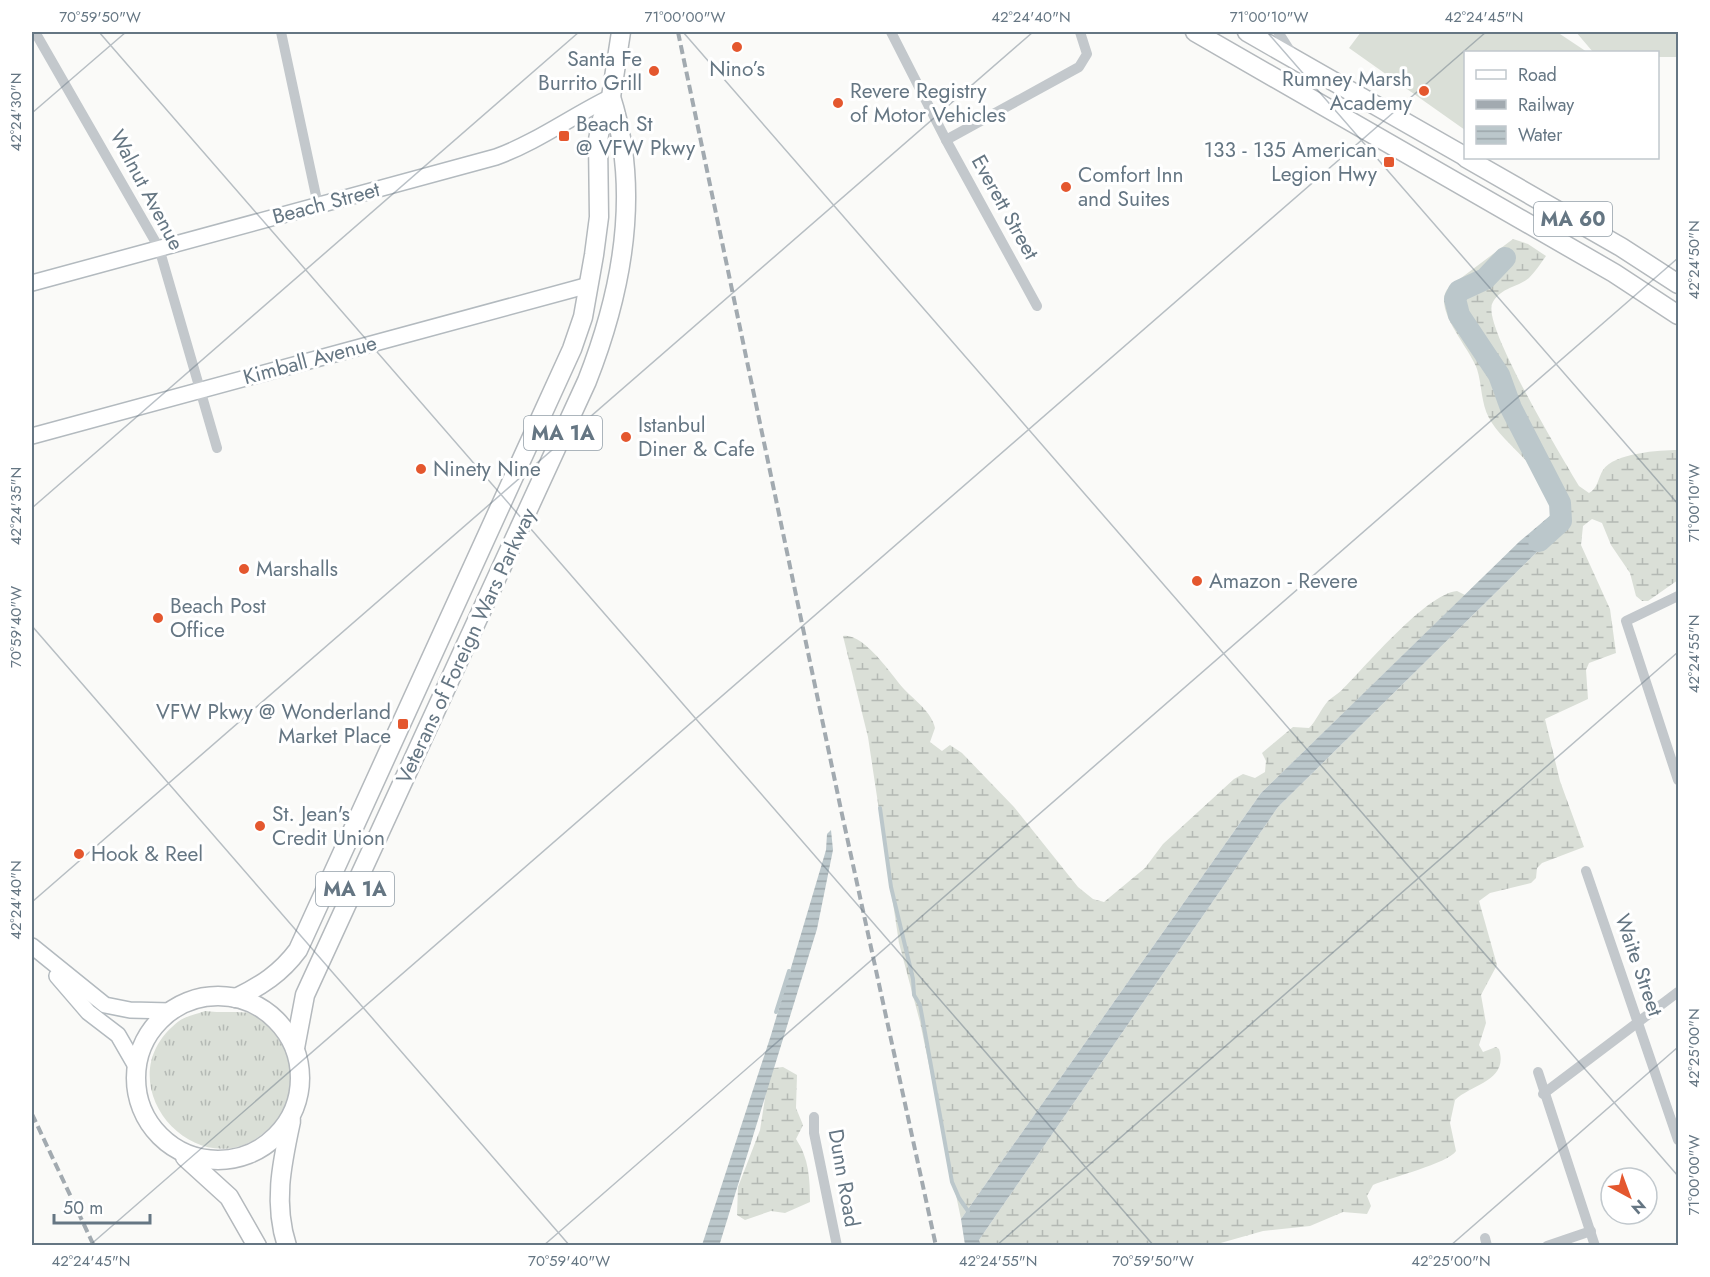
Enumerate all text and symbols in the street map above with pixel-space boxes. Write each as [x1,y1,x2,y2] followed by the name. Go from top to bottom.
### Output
[59,6,141,28] text: 70°59'50"W
[645,6,726,28] text: 71°00'00"W
[991,6,1071,28] text: 42°24'40"N
[1230,6,1308,28] text: 71°00'10"W
[1445,6,1523,28] text: 42°24'45"N
[730,40,744,54] marker: Nino’s
[538,44,642,98] place label: Santa Fe Burrito Grill
[1464,51,1659,159] legend
[709,54,765,84] place label: Nino’s
[1518,62,1557,88] text: Road
[647,64,661,78] marker: Santa Fe Burrito Grill
[1282,64,1413,118] place label: Rumney Marsh Academy
[5,73,27,151] text: 42°24'30"N
[850,76,1006,130] place label: Revere Registry of Motor Vehicles
[1417,84,1431,98] marker: Rumney Marsh Academy
[1518,92,1574,118] text: Railway
[831,96,845,110] marker: Revere Registry of Motor Vehicles
[576,109,696,163] place label: Beach St @ VFW Pkwy
[1518,122,1563,148] text: Water
[103,124,191,256] street label: Walnut Avenue
[557,129,571,143] marker: Beach St @ VFW Pkwy
[1204,135,1378,189] place label: 133 - 135 American Legion Hwy
[964,149,1046,265] street label: Everett Street
[1382,155,1396,169] marker: 133 - 135 American Legion Hwy
[1078,160,1183,214] place label: Comfort Inn and Suites
[269,174,383,232] street label: Beach Street
[1059,180,1073,194] marker: Comfort Inn and Suites
[1534,202,1612,236] road number: MA 60
[1683,220,1705,300] text: 42°24'50"N
[240,328,380,392] street label: Kimball Avenue
[638,410,755,464] place label: Istanbul Diner & Cafe
[524,416,602,450] road number: MA 1A
[619,430,633,444] marker: Istanbul Diner & Cafe
[433,454,541,484] place label: Ninety Nine
[414,462,428,476] marker: Ninety Nine
[1683,464,1705,542] text: 71°00'10"W
[5,467,27,545] text: 42°24'35"N
[389,502,544,789] street label: Veterans of Foreign Wars Parkway
[256,554,338,584] place label: Marshalls
[237,562,251,576] marker: Marshalls
[1209,566,1358,596] place label: Amazon - Revere
[1190,574,1204,588] marker: Amazon - Revere
[5,586,27,668] text: 70°59'40"W
[170,591,266,645] place label: Beach Post Office
[151,611,165,625] marker: Beach Post Office
[1683,615,1705,693] text: 42°24'55"N
[156,697,391,751] place label: VFW Pkwy @ Wonderland Market Place
[396,717,410,731] marker: VFW Pkwy @ Wonderland Market Place
[272,799,385,853] place label: St. Jean's Credit Union
[253,819,267,833] marker: St. Jean's Credit Union
[91,839,203,869] place label: Hook & Reel
[72,847,86,861] marker: Hook & Reel
[5,860,27,940] text: 42°24'40"N
[316,872,394,906] road number: MA 1A
[1607,910,1671,1020] street label: Waite Street
[1683,1008,1705,1088] text: 42°25'00"N
[821,1127,867,1229] street label: Dunn Road
[1683,1134,1705,1215] text: 71°00'00"W
[1599,1166,1659,1226] north arrow
[54,1187,150,1225] scale bar
[1626,1194,1651,1220] text: N
[63,1195,103,1221] text: 50 m
[52,1250,130,1272] text: 42°24'45"N
[528,1250,610,1272] text: 70°59'40"W
[959,1250,1037,1272] text: 42°24'55"N
[1112,1250,1194,1272] text: 70°59'50"W
[1411,1250,1491,1272] text: 42°25'00"N

